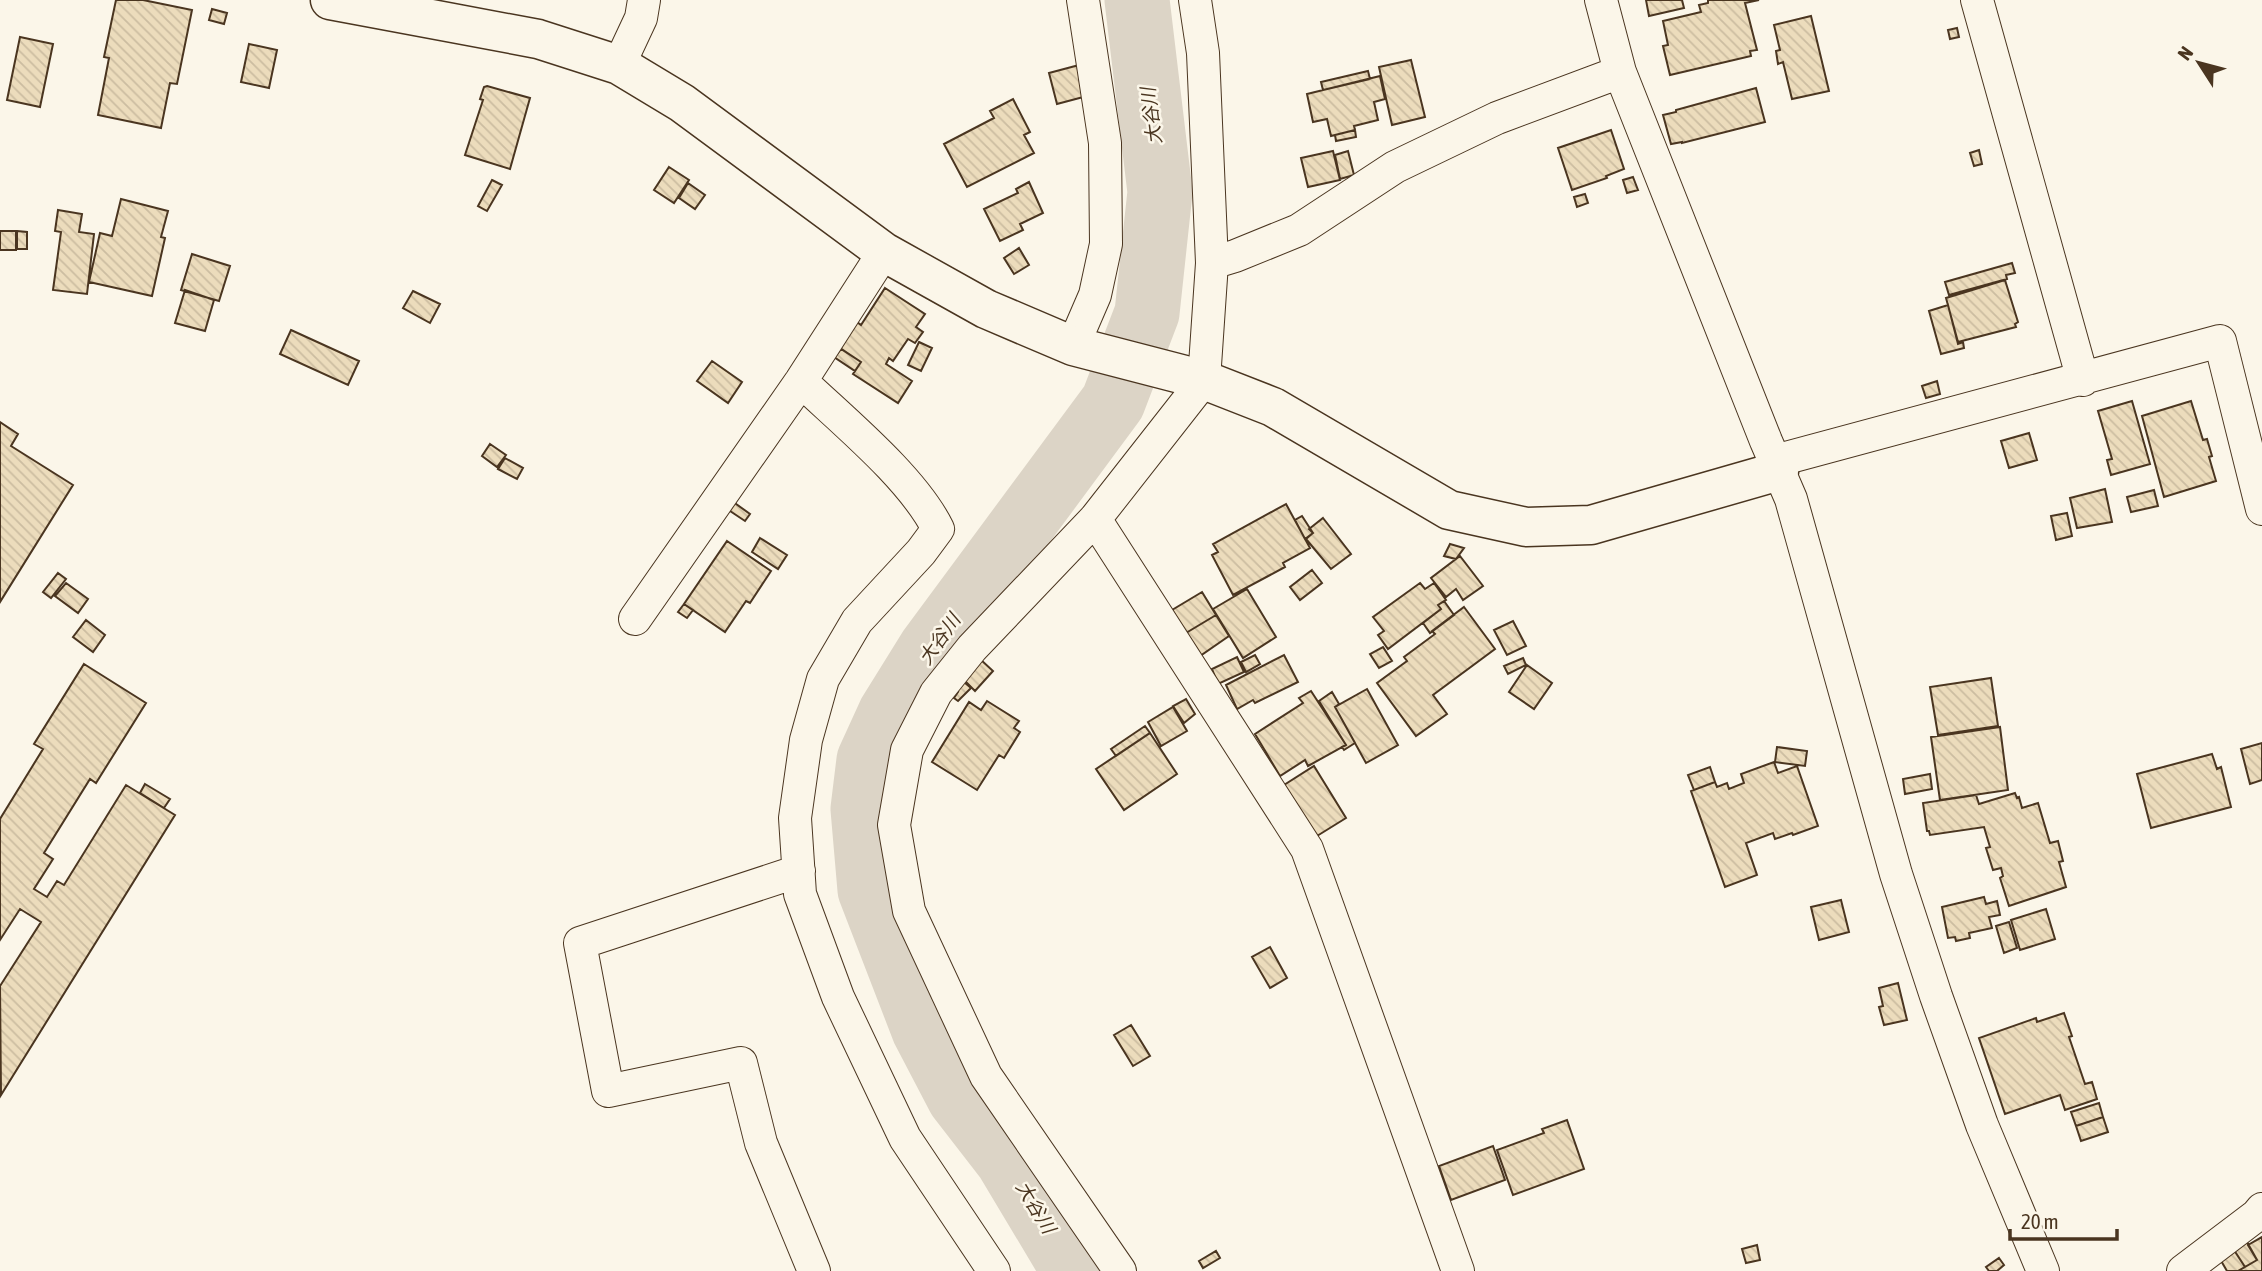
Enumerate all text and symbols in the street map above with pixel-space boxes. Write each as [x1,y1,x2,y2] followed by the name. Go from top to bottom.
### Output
[2164,28,2234,98] north arrow
[2173,42,2197,64] text: N
[1136,84,1165,146] water label: 大谷川
[914,608,966,669] water label: 大谷川
[1012,1177,1061,1239] water label: 大谷川
[2010,1198,2117,1242] scale bar
[2021,1209,2059,1233] text: 20 m

